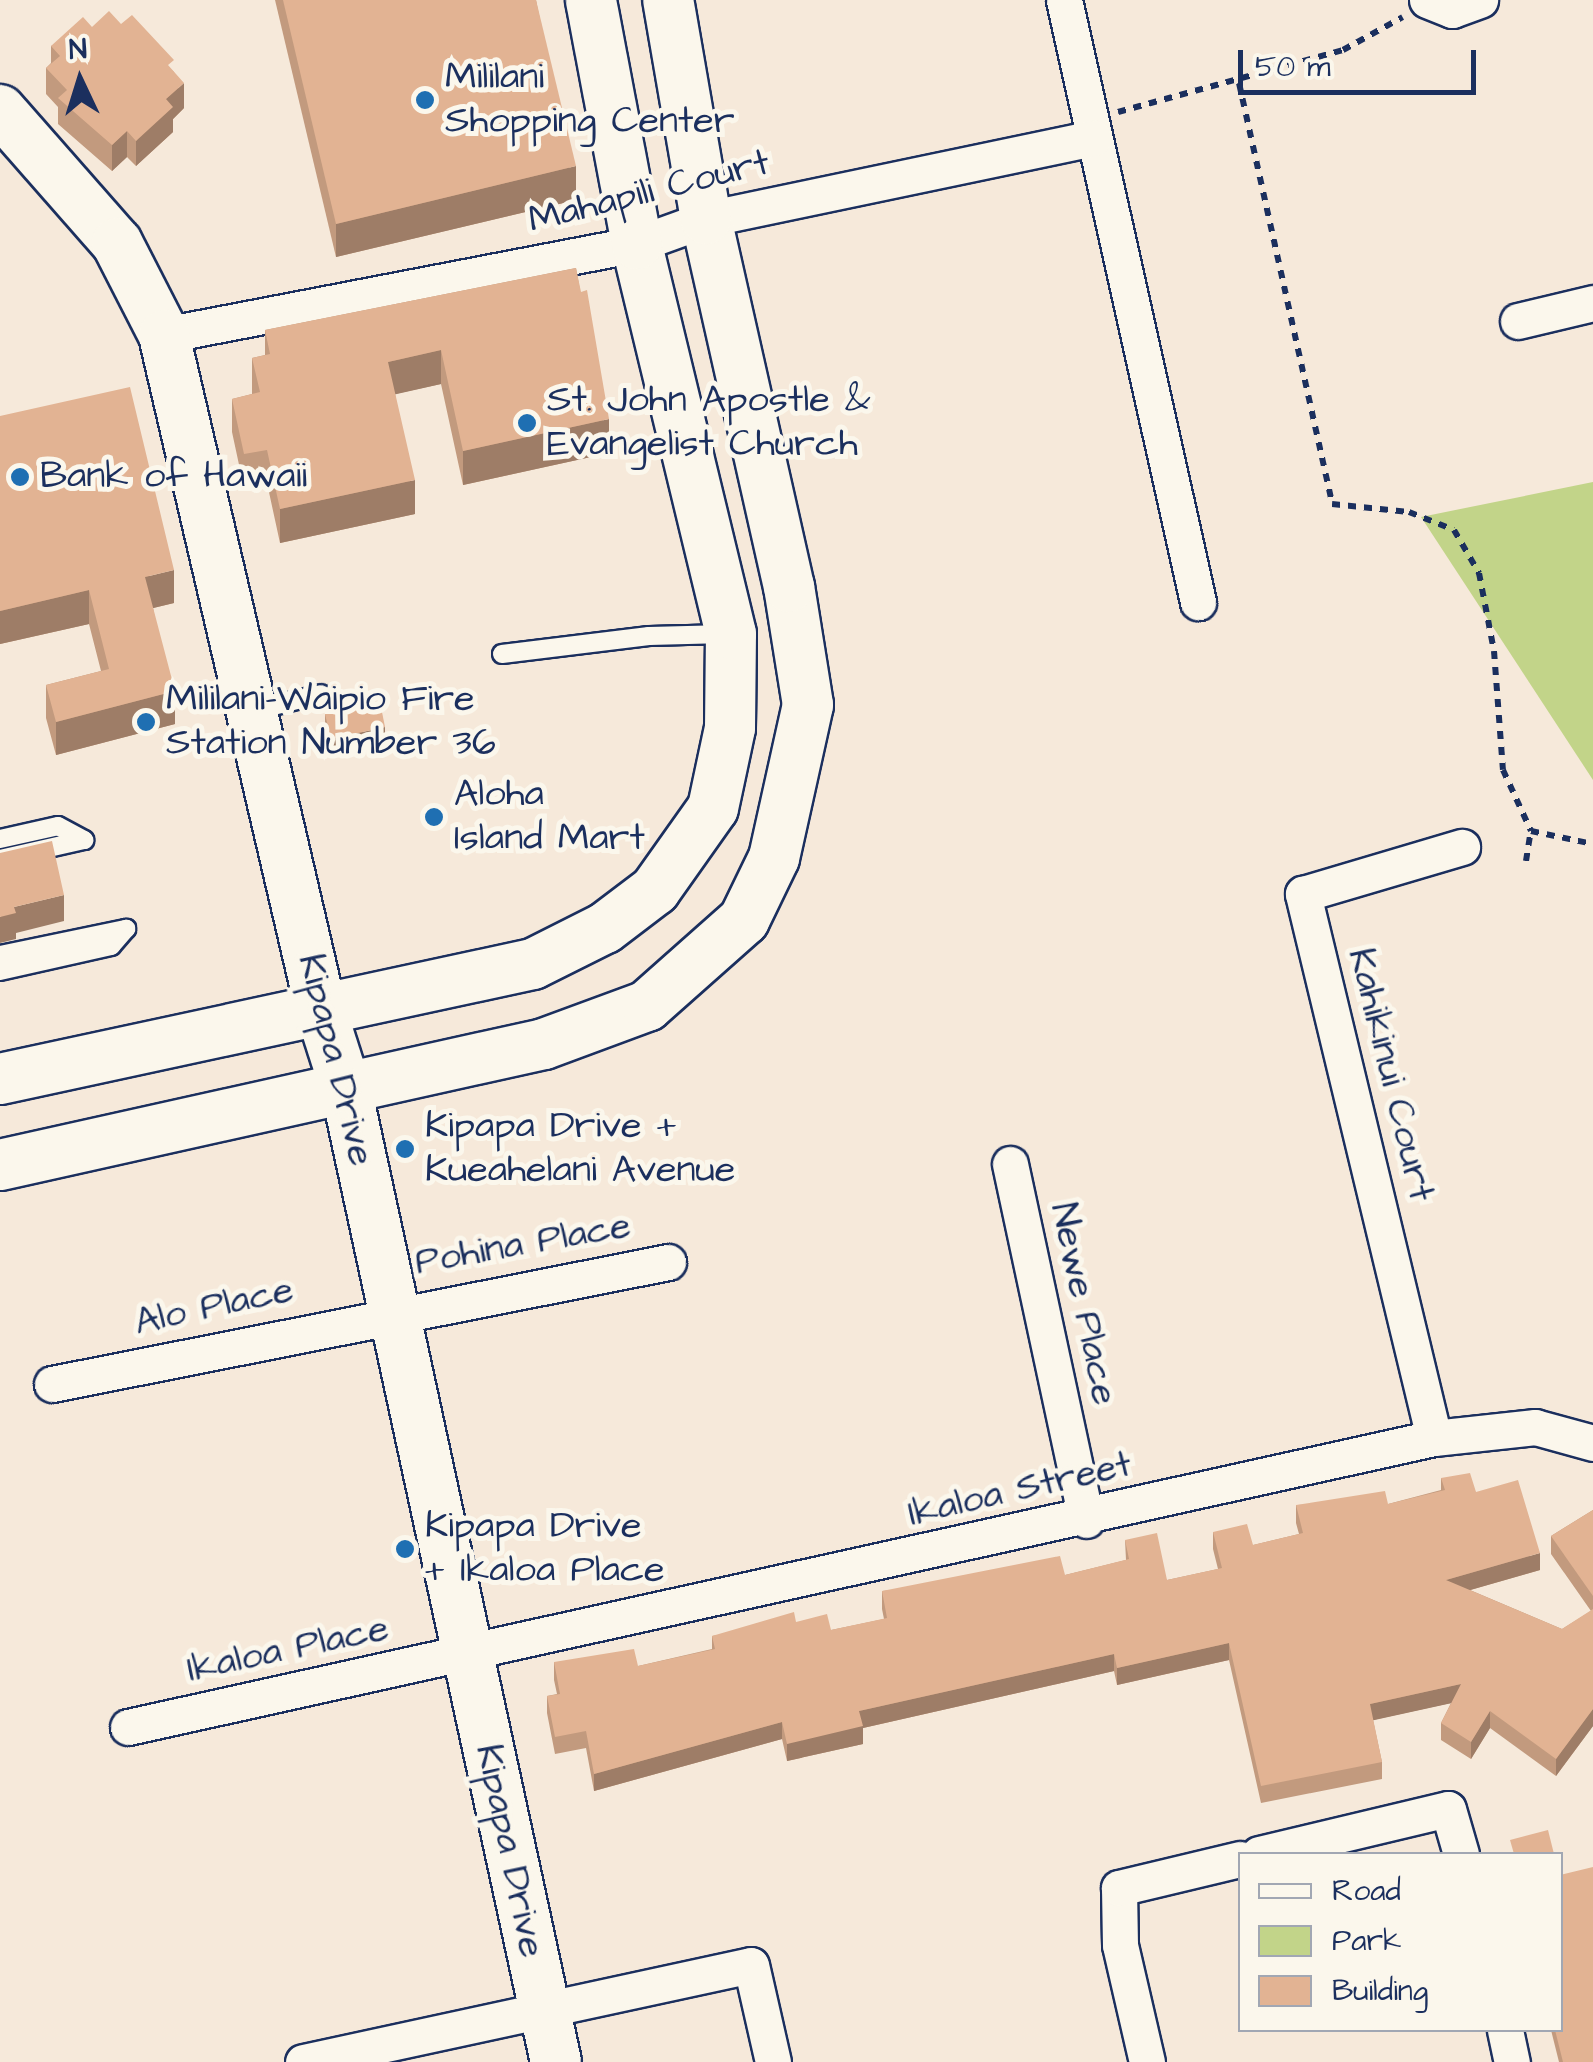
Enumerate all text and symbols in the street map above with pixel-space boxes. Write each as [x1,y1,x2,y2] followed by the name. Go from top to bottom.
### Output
[30,30,130,130] north arrow
[68,30,88,70] text: N
[1243,30,1480,92] scale bar
[1255,46,1331,88] text: 50 m
[445,55,735,144] place label: Mililani Shopping Center
[414,89,436,111] marker: Mililani Shopping Center
[524,140,774,244] street label: Mahapili Court
[547,378,870,468] place label: St. John Apostle & Evangelist Church
[516,412,538,434] marker: St. John Apostle & Evangelist Church
[40,454,307,500] place label: Bank of Hawaii
[9,466,31,488] marker: Bank of Hawaii
[166,677,496,766] place label: Mililani-Waipio Fire Station Number 36
[135,711,157,733] marker: Mililani-Waipio Fire Station Number 36
[454,772,645,862] place label: Aloha Island Mart
[423,806,445,828] marker: Aloha Island Mart
[1337,944,1443,1206] street label: Kahikinui Court
[287,949,383,1171] street label: Kipapa Drive
[425,1104,735,1194] place label: Kipapa Drive + Kueahelani Avenue
[394,1138,416,1160] marker: Kipapa Drive + Kueahelani Avenue
[1039,1199,1127,1409] street label: Newe Place
[412,1204,634,1286] street label: Pohina Place
[130,1268,298,1346] street label: Alo Place
[904,1442,1136,1538] street label: Ikaloa Street
[425,1504,665,1594] place label: Kipapa Drive + Ikaloa Place
[394,1538,416,1560] marker: Kipapa Drive + Ikaloa Place
[183,1606,393,1694] street label: Ikaloa Place
[464,1740,554,1962] street label: Kipapa Drive
[1238,1852,1563,2032] legend
[1332,1870,1401,1912] text: Road
[1332,1920,1401,1962] text: Park
[1332,1970,1428,2012] text: Building

